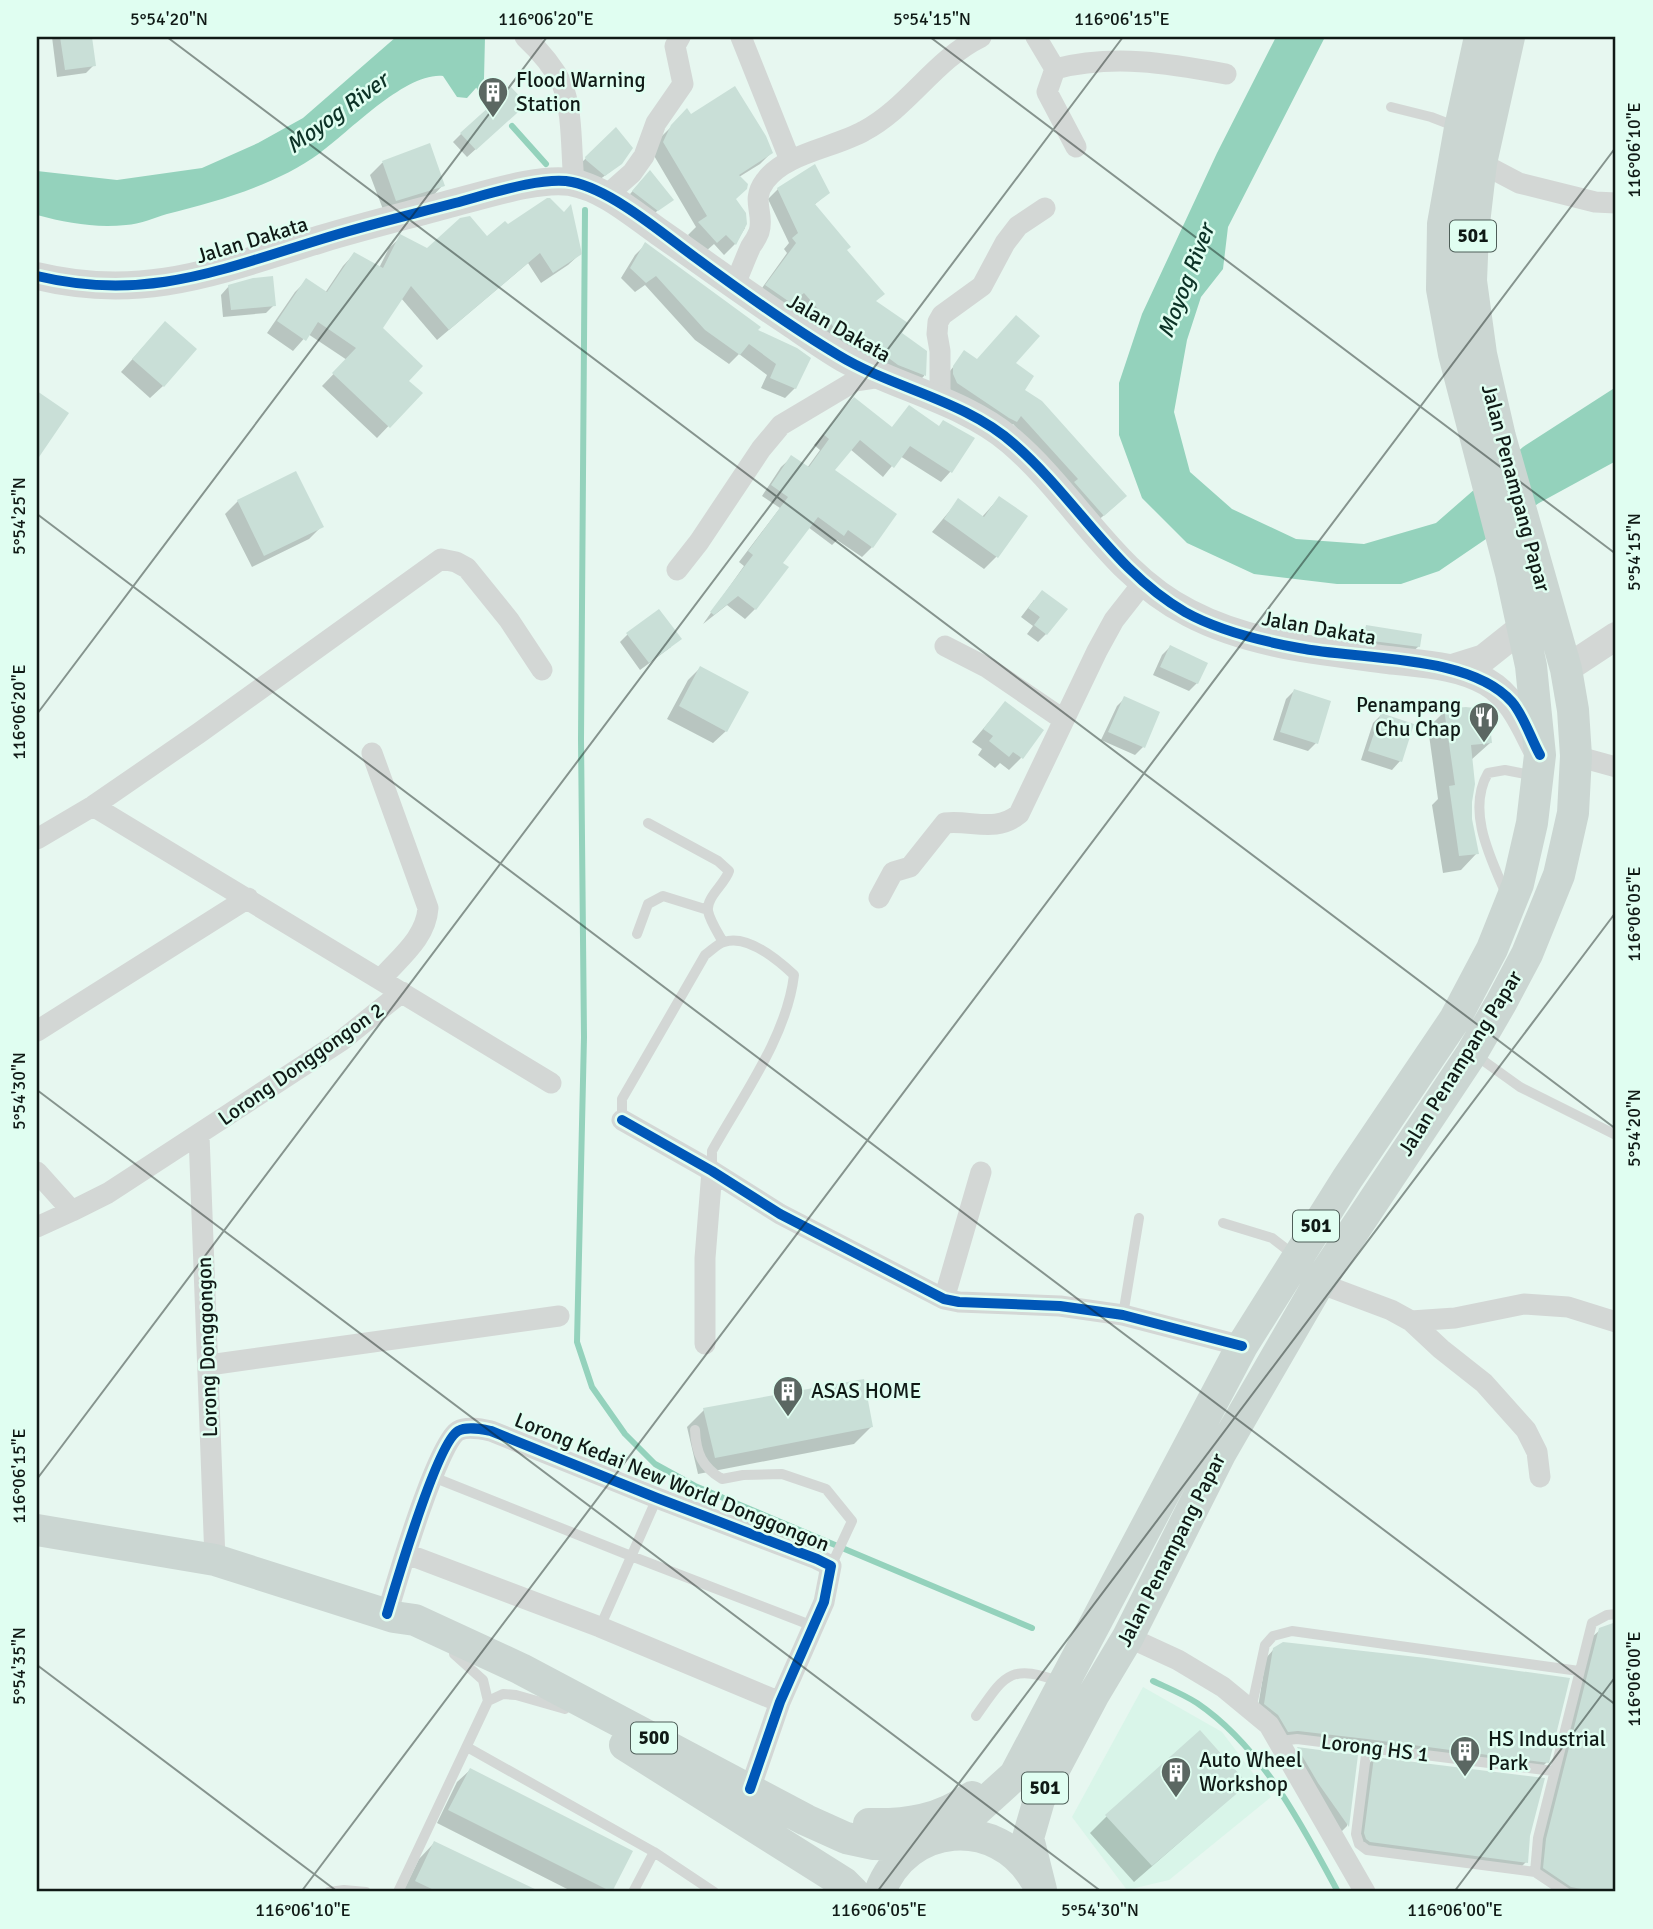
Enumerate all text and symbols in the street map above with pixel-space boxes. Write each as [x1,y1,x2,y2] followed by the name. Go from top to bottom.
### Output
[130,8,208,30] text: 5°54'20"N
[498,8,594,30] text: 116°06'20"E
[893,8,971,30] text: 5°54'15"N
[1074,8,1170,30] text: 116°06'15"E
[280,64,397,160] water label: Moyog River
[516,67,646,117] place label: Flood Warning Station
[476,75,510,119] building icon: Flood Warning Station
[1623,102,1645,198] text: 116°06'10"E
[193,211,311,269] street label: Jalan Dakata
[1151,217,1222,342] water label: Moyog River
[1450,220,1496,252] road number: 501
[783,288,895,368] street label: Jalan Dakata
[1476,381,1556,595] street label: Jalan Penampang Papar
[8,477,30,555] text: 5°54'25"N
[1623,513,1645,591] text: 5°54'15"N
[1260,605,1378,651] street label: Jalan Dakata
[8,664,30,760] text: 116°06'20"E
[1356,692,1461,742] place label: Penampang Chu Chap
[1467,700,1501,744] restaurant icon: Penampang Chu Chap
[1623,866,1645,962] text: 116°06'05"E
[1392,965,1528,1160] street label: Jalan Penampang Papar
[213,997,389,1131] street label: Lorong Donggongon 2
[8,1052,30,1130] text: 5°54'30"N
[1623,1089,1645,1167] text: 5°54'20"N
[1293,1210,1339,1242] road number: 501
[191,1256,223,1438] street label: Lorong Donggongon
[771,1374,805,1418] building icon: ASAS HOME
[811,1378,921,1404] place label: ASAS HOME
[511,1407,833,1557] street label: Lorong Kedai New World Donggongon
[8,1428,30,1524] text: 116°06'15"E
[1111,1449,1231,1651] street label: Jalan Penampang Papar
[8,1627,30,1705] text: 5°54'35"N
[1623,1631,1645,1727] text: 116°06'00"E
[631,1722,677,1754] road number: 500
[1488,1726,1606,1776] place label: HS Industrial Park
[1320,1728,1430,1768] street label: Lorong HS 1
[1448,1734,1482,1778] building icon: HS Industrial Park
[1199,1747,1302,1797] place label: Auto Wheel Workshop
[1159,1755,1193,1799] building icon: Auto Wheel Workshop
[1022,1772,1068,1803] road number: 501
[255,1899,351,1921] text: 116°06'10"E
[831,1899,927,1921] text: 116°06'05"E
[1061,1899,1139,1921] text: 5°54'30"N
[1407,1899,1503,1921] text: 116°06'00"E

